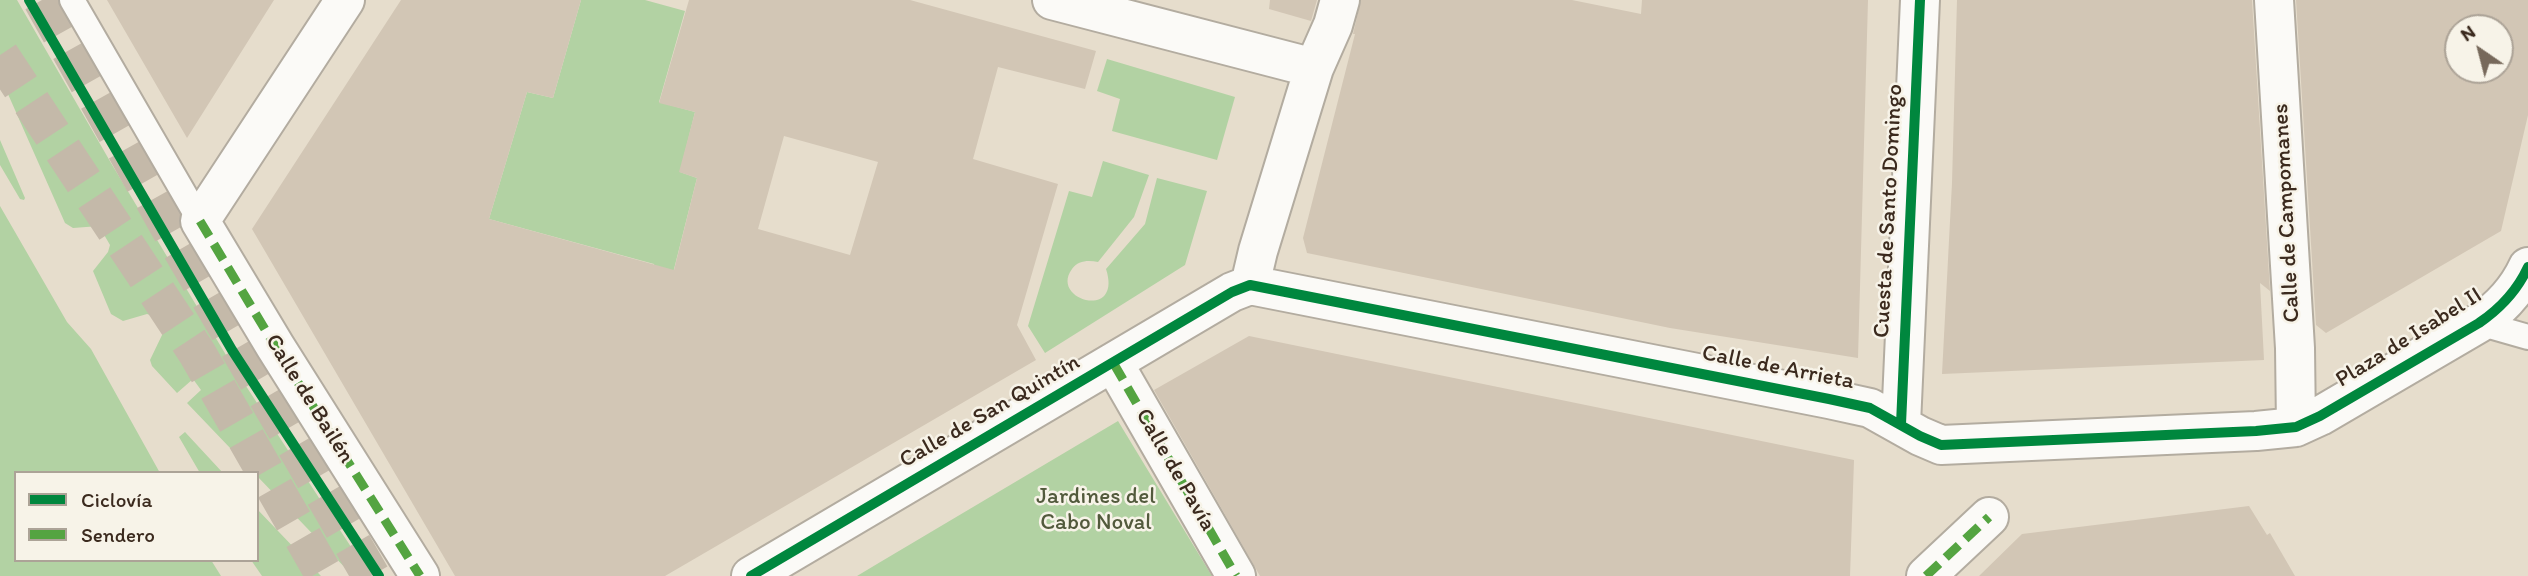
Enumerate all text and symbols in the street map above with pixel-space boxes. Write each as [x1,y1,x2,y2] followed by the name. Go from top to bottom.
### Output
[2444,14,2514,84] north arrow
[2456,20,2480,46] text: N
[1869,83,1909,339] street label: Cuesta de Santo Domingo
[2267,103,2307,323] street label: Calle de Campomanes
[2331,282,2487,394] street label: Plaza de Isabel II
[258,329,360,469] street label: Calle de Bailén
[1700,340,1856,396] street label: Calle de Arrieta
[895,349,1085,475] street label: Calle de San Quintín
[1129,404,1221,536] street label: Calle de Pavía
[14,471,259,562] legend
[1036,483,1156,537] park label: Jardines del Cabo Noval
[81,487,152,512] text: Ciclovía
[81,522,155,547] text: Sendero

